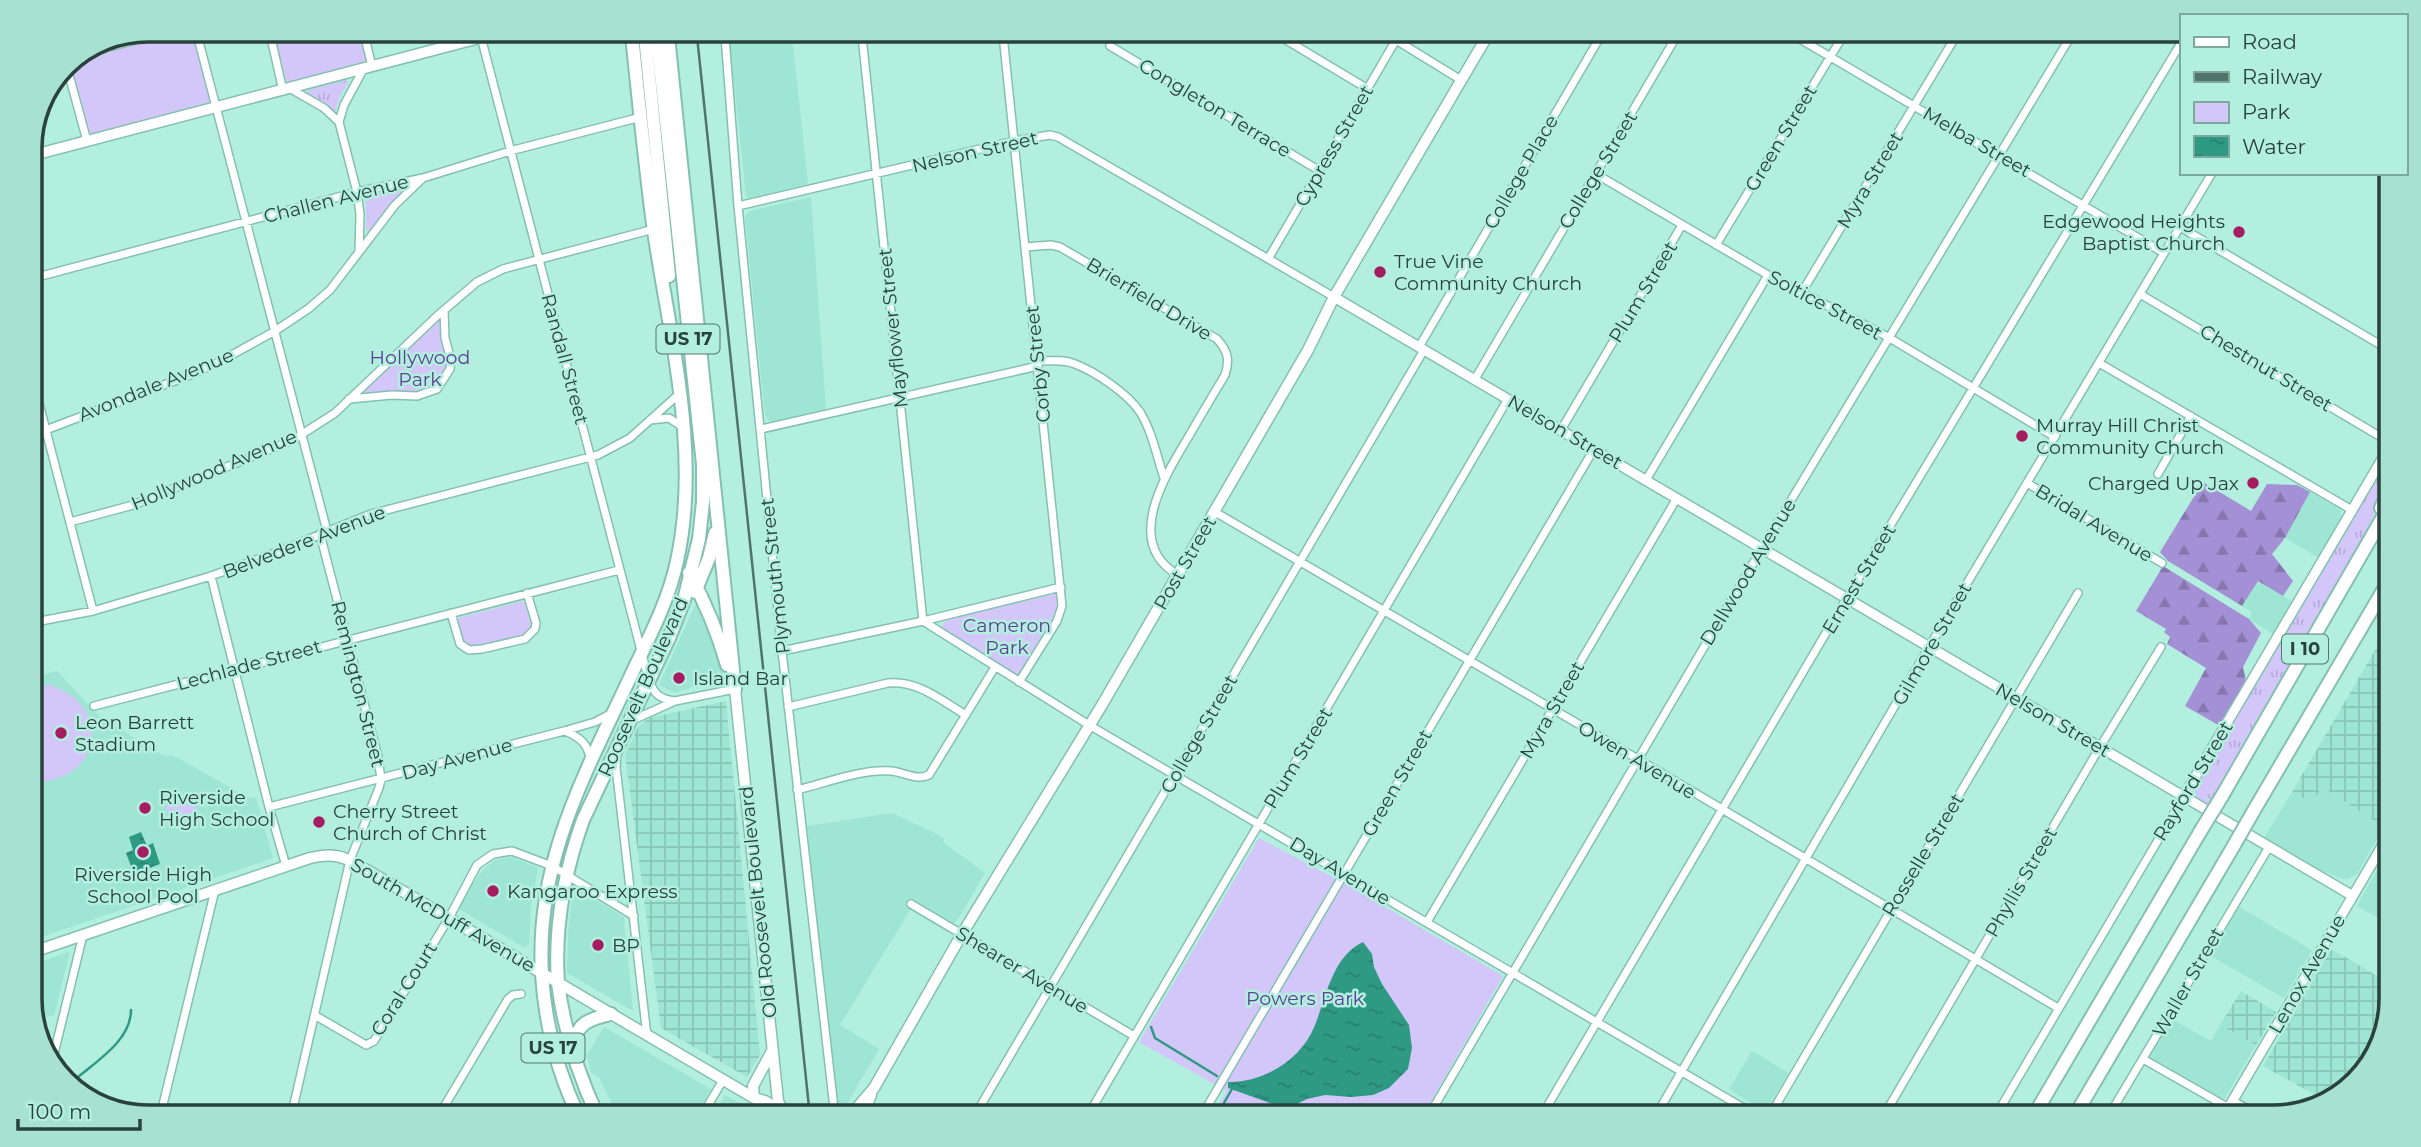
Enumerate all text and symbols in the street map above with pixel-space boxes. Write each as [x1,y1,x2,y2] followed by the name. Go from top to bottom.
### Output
[2180,14,2407,175] legend
[2242,29,2297,54] text: Road
[1135,53,1295,163] street label: Congleton Terrace
[2242,64,2323,89] text: Railway
[1740,80,1822,195] street label: Green Street
[1290,81,1378,211] street label: Cypress Street
[2242,99,2290,124] text: Park
[1919,102,2035,182] street label: Melba Street
[1554,107,1642,233] street label: College Street
[1479,111,1563,233] street label: College Place
[910,126,1040,178] street label: Nelson Street
[1832,127,1908,233] street label: Myra Street
[2242,134,2306,159] text: Water
[261,170,411,228] street label: Challen Avenue
[2042,210,2225,255] place label: Edgewood Heights Baptist Church
[2231,224,2247,240] marker: Edgewood Heights Baptist Church
[1604,237,1682,347] street label: Plum Street
[873,247,913,409] street label: Mayflower Street
[1394,250,1582,295] place label: True Vine Community Church
[1082,253,1216,345] street label: Brierfield Drive
[1372,264,1388,280] marker: True Vine Community Church
[1764,265,1886,345] street label: Soltice Street
[536,291,594,427] street label: Randall Street
[1020,304,1056,424] street label: Corby Street
[2196,319,2337,417] street label: Chestnut Street
[656,324,720,354] road number: US 17
[75,343,237,427] street label: Avondale Avenue
[370,346,470,391] park label: Hollywood Park
[1504,390,1627,474] street label: Nelson Street
[2036,414,2224,459] place label: Murray Hill Christ Community Church
[128,425,300,515] street label: Hollywood Avenue
[2014,428,2030,444] marker: Murray Hill Christ Community Church
[2088,472,2239,495] place label: Charged Up Jax
[2245,475,2261,491] marker: Charged Up Jax
[2031,479,2157,567] street label: Bridal Avenue
[1695,494,1801,650] street label: Dellwood Avenue
[755,497,795,655] street label: Plymouth Street
[219,500,389,584] street label: Belvedere Avenue
[1149,512,1221,614] street label: Post Street
[1817,520,1901,638] street label: Ernest Street
[1887,578,1977,710] street label: Gilmore Street
[593,594,693,780] street label: Roosevelt Boulevard
[326,598,390,770] street label: Remington Street
[963,614,1051,659] park label: Cameron Park
[2282,634,2328,664] road number: I 10
[174,635,324,695] street label: Lechlade Street
[1515,657,1589,763] street label: Myra Street
[693,667,788,690] place label: Island Bar
[671,670,687,686] marker: Island Bar
[1156,670,1242,798] street label: College Street
[1992,678,2115,762] street label: Nelson Street
[1259,703,1337,813] street label: Plum Street
[75,711,195,756] place label: Leon Barrett Stadium
[1574,716,1700,804] street label: Owen Avenue
[2148,717,2238,845] street label: Rayford Street
[53,725,69,741] marker: Leon Barrett Stadium
[1357,725,1437,841] street label: Green Street
[399,733,515,785] street label: Day Avenue
[734,785,782,1019] street label: Old Roosevelt Boulevard
[159,786,274,831] place label: Riverside High School
[1877,789,1969,921] street label: Rosselle Street
[137,800,153,816] marker: Riverside High School
[333,800,487,845] place label: Cherry Street Church of Christ
[311,814,327,830] marker: Cherry Street Church of Christ
[1980,823,2062,941] street label: Phyllis Street
[1285,832,1395,910] street label: Day Avenue
[135,844,151,860] marker: Riverside High School Pool
[347,853,539,977] street label: South McDuff Avenue
[74,863,212,908] place label: Riverside High School Pool
[507,880,678,903] place label: Kangaroo Express
[485,883,501,899] marker: Kangaroo Express
[2264,910,2350,1038] street label: Lenox Avenue
[952,921,1092,1019] street label: Shearer Avenue
[2147,923,2229,1041] street label: Waller Street
[612,934,640,957] place label: BP
[590,937,606,953] marker: BP
[366,938,442,1040] street label: Coral Court
[1246,987,1365,1010] park label: Powers Park
[522,1034,584,1063] road number: US 17
[18,1088,140,1132] scale bar
[28,1099,91,1124] text: 100 m

